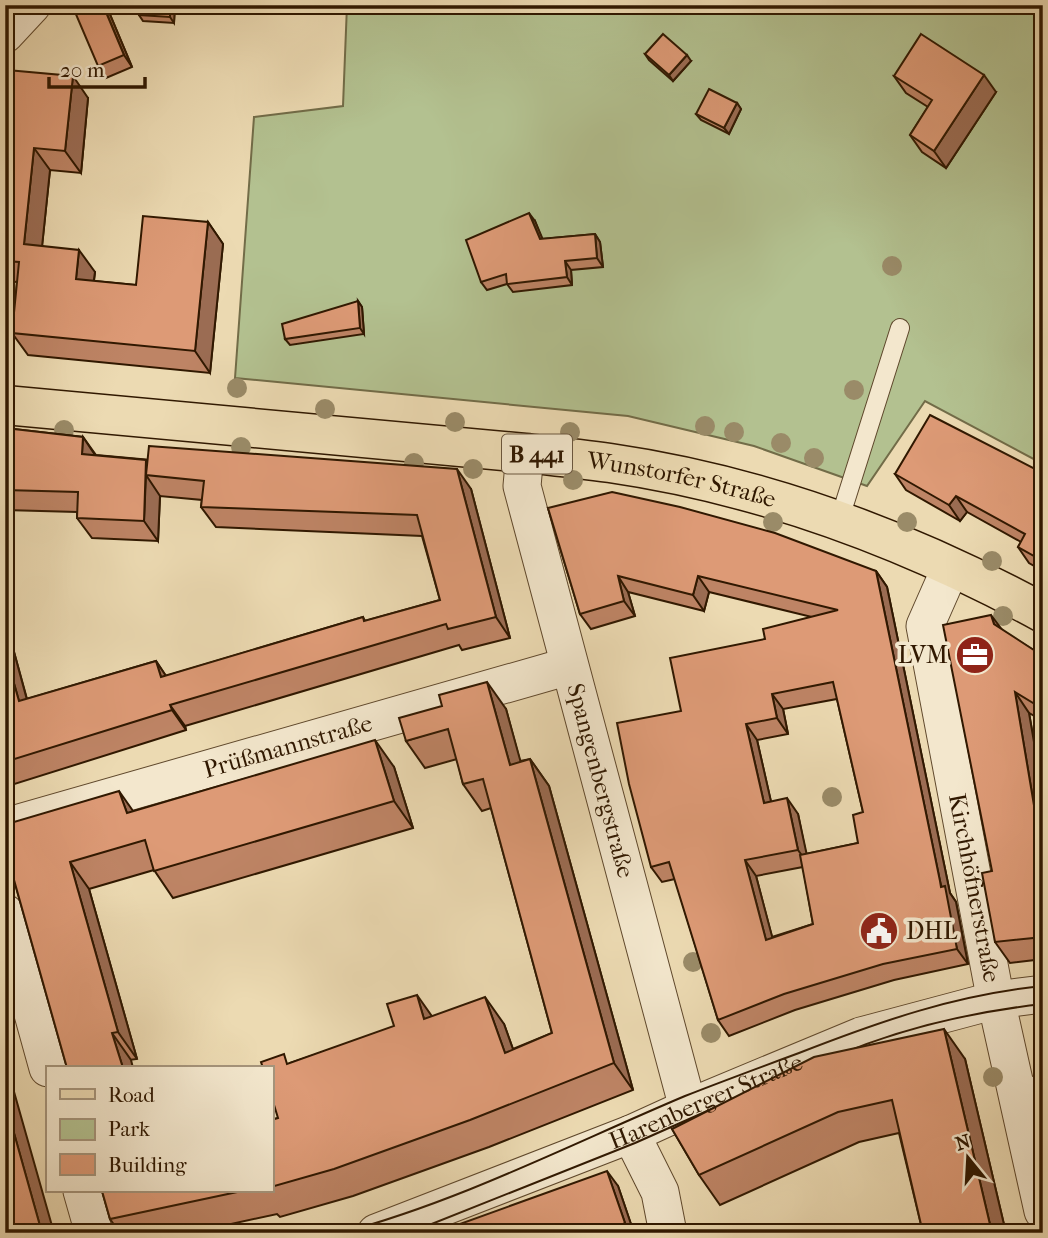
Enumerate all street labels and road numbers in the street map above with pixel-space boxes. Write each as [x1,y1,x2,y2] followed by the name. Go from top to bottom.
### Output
[502,435,572,474] road number: B 441
[584,446,779,513] street label: Wunstorfer Straße
[561,680,640,881] street label: Spangenbergstraße
[200,709,375,784] street label: Prüßmannstraße
[943,791,1006,985] street label: Kirchhöfnerstraße
[605,1048,807,1155] street label: Harenberger Straße

